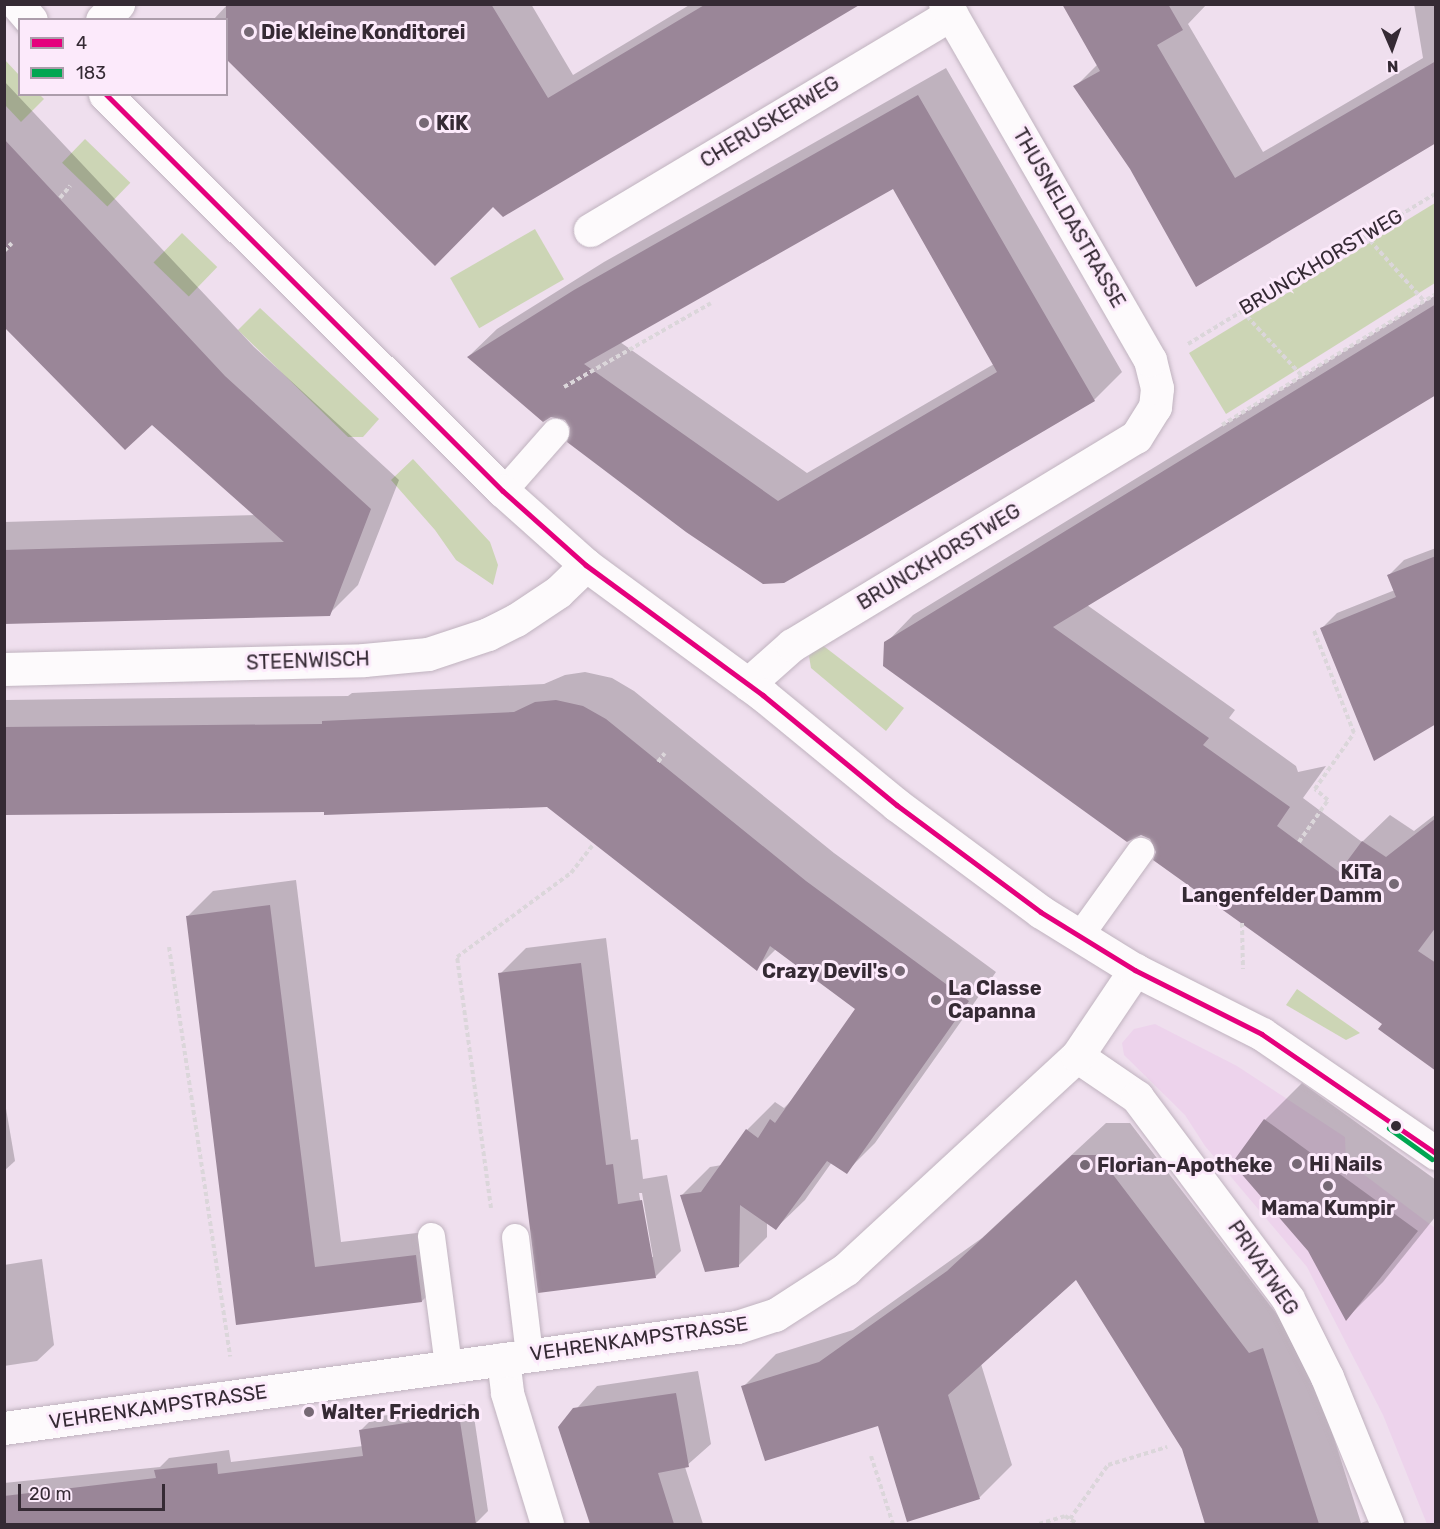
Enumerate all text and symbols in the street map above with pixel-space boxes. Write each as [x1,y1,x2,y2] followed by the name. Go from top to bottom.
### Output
[18,18,228,96] legend
[1362,18,1422,78] north arrow
[261,20,465,44] place label: Die kleine Konditorei
[242,25,256,39] marker: Die kleine Konditorei
[76,32,87,54] text: 4
[1387,57,1399,76] text: N
[76,62,106,84] text: 183
[696,71,844,173] street label: CHERUSKERWEG
[436,111,468,135] place label: KiK
[417,116,431,130] marker: KiK
[1008,124,1130,312] street label: THUSNELDASTRASSE
[1235,204,1407,320] street label: BRUNCKHORSTWEG
[853,499,1025,615] street label: BRUNCKHORSTWEG
[246,647,370,675] street label: STEENWISCH
[1181,861,1382,908] place label: KiTa Langenfelder Damm
[1387,877,1401,891] marker: KiTa Langenfelder Damm
[761,959,888,983] place label: Crazy Devil's
[893,964,907,978] marker: Crazy Devil's
[948,976,1042,1023] place label: La Classe Capanna
[929,993,943,1007] marker: La Classe Capanna
[1390,1120,1402,1132] unlabelled marker
[1309,1152,1383,1176] place label: Hi Nails
[1097,1153,1272,1177] place label: Florian-Apotheke
[1290,1157,1304,1171] marker: Hi Nails
[1078,1158,1092,1172] marker: Florian-Apotheke
[1321,1179,1335,1193] marker: Mama Kumpir
[1261,1196,1395,1220] place label: Mama Kumpir
[1223,1216,1303,1320] street label: PRIVATWEG
[528,1312,750,1366] street label: VEHRENKAMPSTRASSE
[47,1380,269,1434] street label: VEHRENKAMPSTRASSE
[321,1400,480,1424] place label: Walter Friedrich
[302,1405,316,1419] marker: Walter Friedrich
[21,1472,168,1510] scale bar
[29,1483,71,1505] text: 20 m

